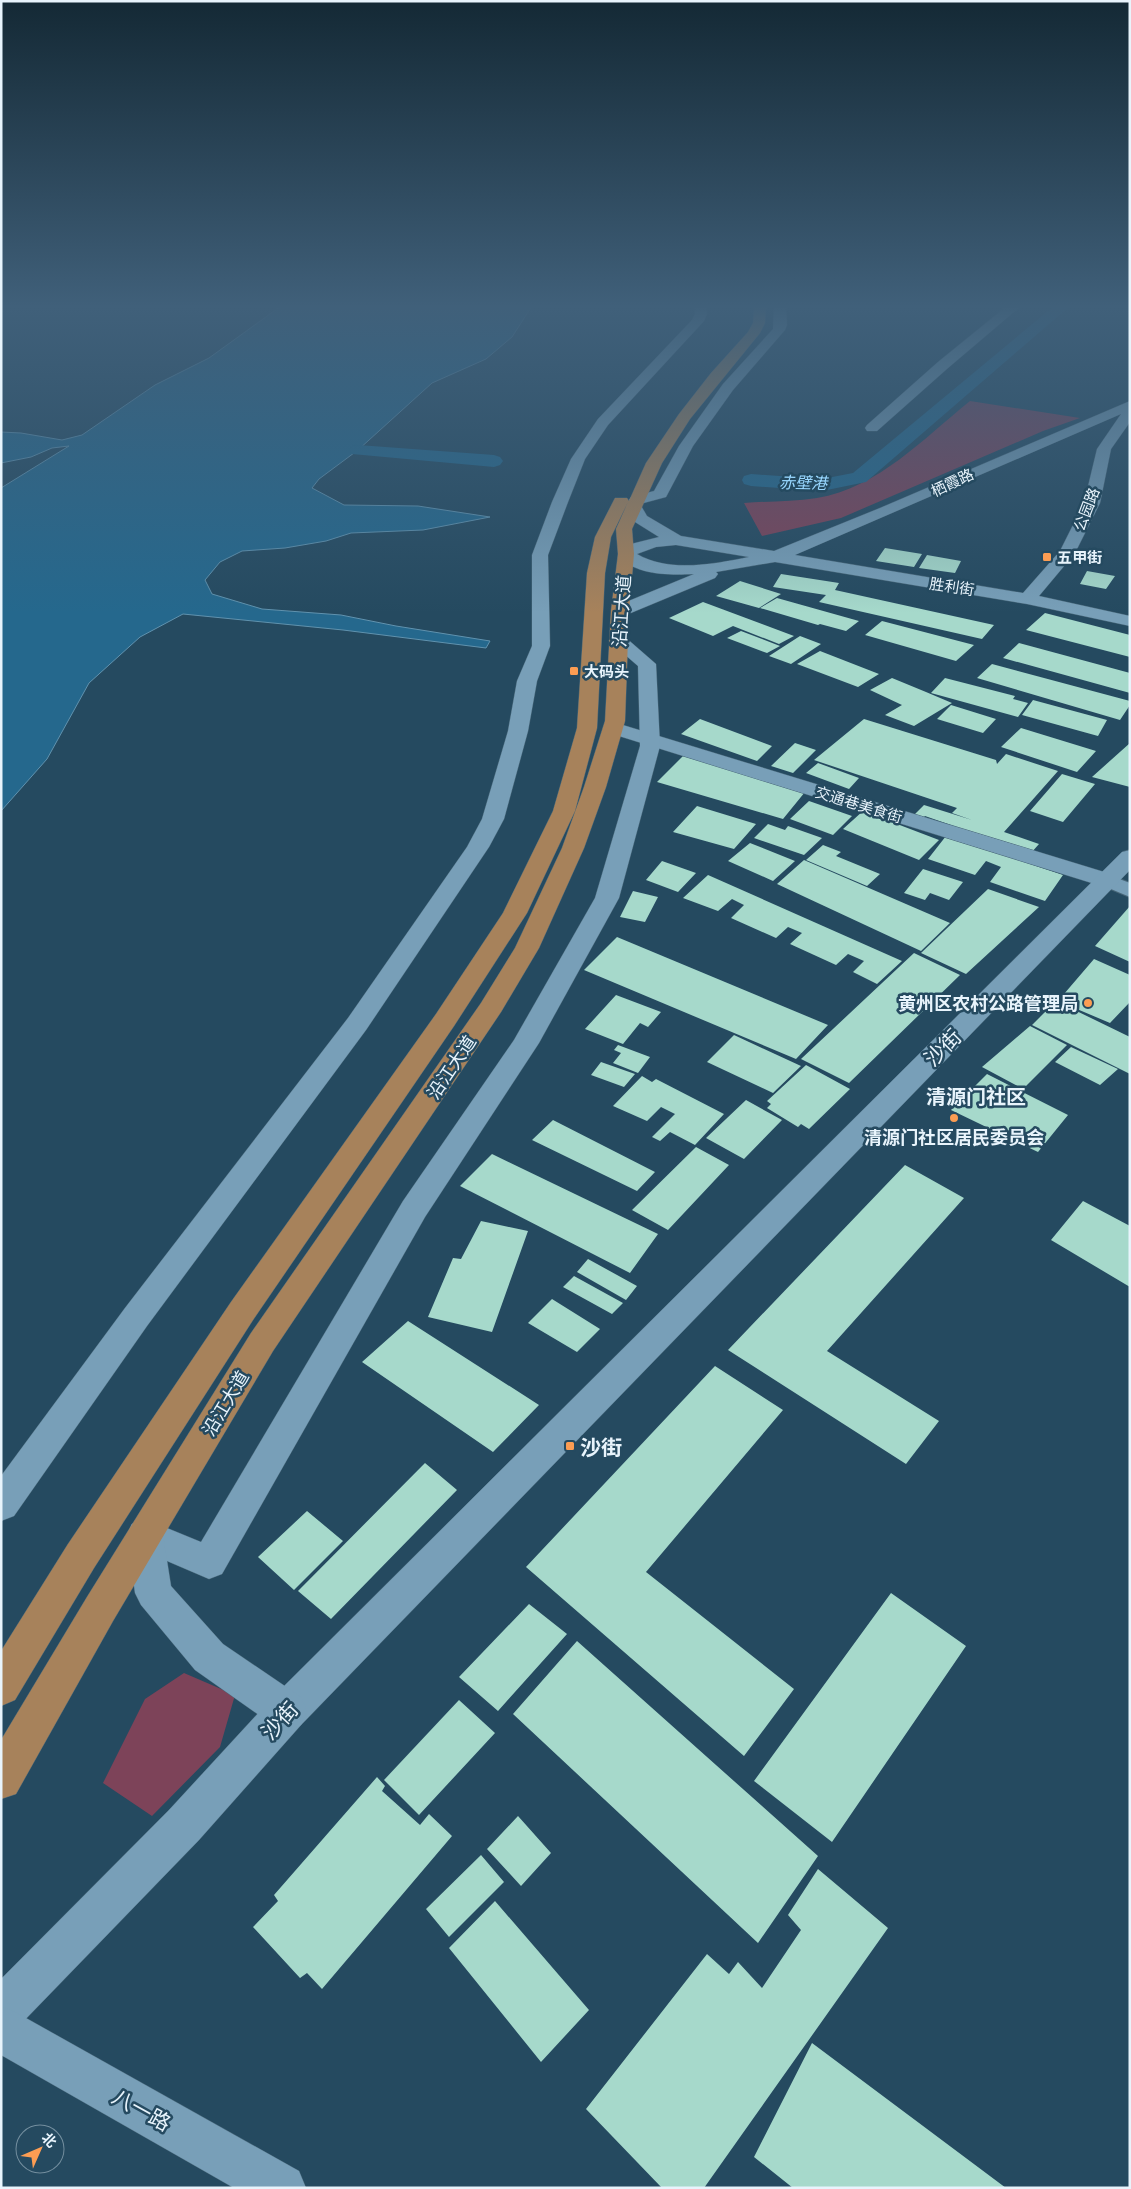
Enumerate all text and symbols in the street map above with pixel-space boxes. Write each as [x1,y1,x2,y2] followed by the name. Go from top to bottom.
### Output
[928,464,976,500] street label: 栖霞路
[779,472,829,492] water label: 赤壁港
[1070,485,1102,533] street label: 公园路
[1057,548,1102,566] place label: 五甲街
[1041,551,1053,563] marker: 五甲街
[608,574,634,648] street label: 沿江大道
[928,574,976,598] street label: 胜利街
[584,662,629,680] place label: 大码头
[568,665,580,677] marker: 大码头
[813,782,905,826] street label: 交通巷美食街
[898,992,1078,1014] place label: 黄州区农村公路管理局
[1082,997,1094,1009] marker: 黄州区农村公路管理局
[918,1023,966,1071] street label: 沙街
[422,1031,480,1103] street label: 沿江大道
[926,1084,1026,1108] district label: 清源门社区
[948,1112,960,1124] marker: 清源门社区居民委员会
[864,1126,1044,1148] place label: 清源门社区居民委员会
[197,1366,253,1440] street label: 沿江大道
[580,1434,622,1459] place label: 沙街
[564,1440,576,1452] marker: 沙街
[256,1696,302,1744] street label: 沙街
[108,2083,176,2135] street label: 八一路
[15,2124,65,2174] north arrow
[39,2128,61,2150] text: 北

